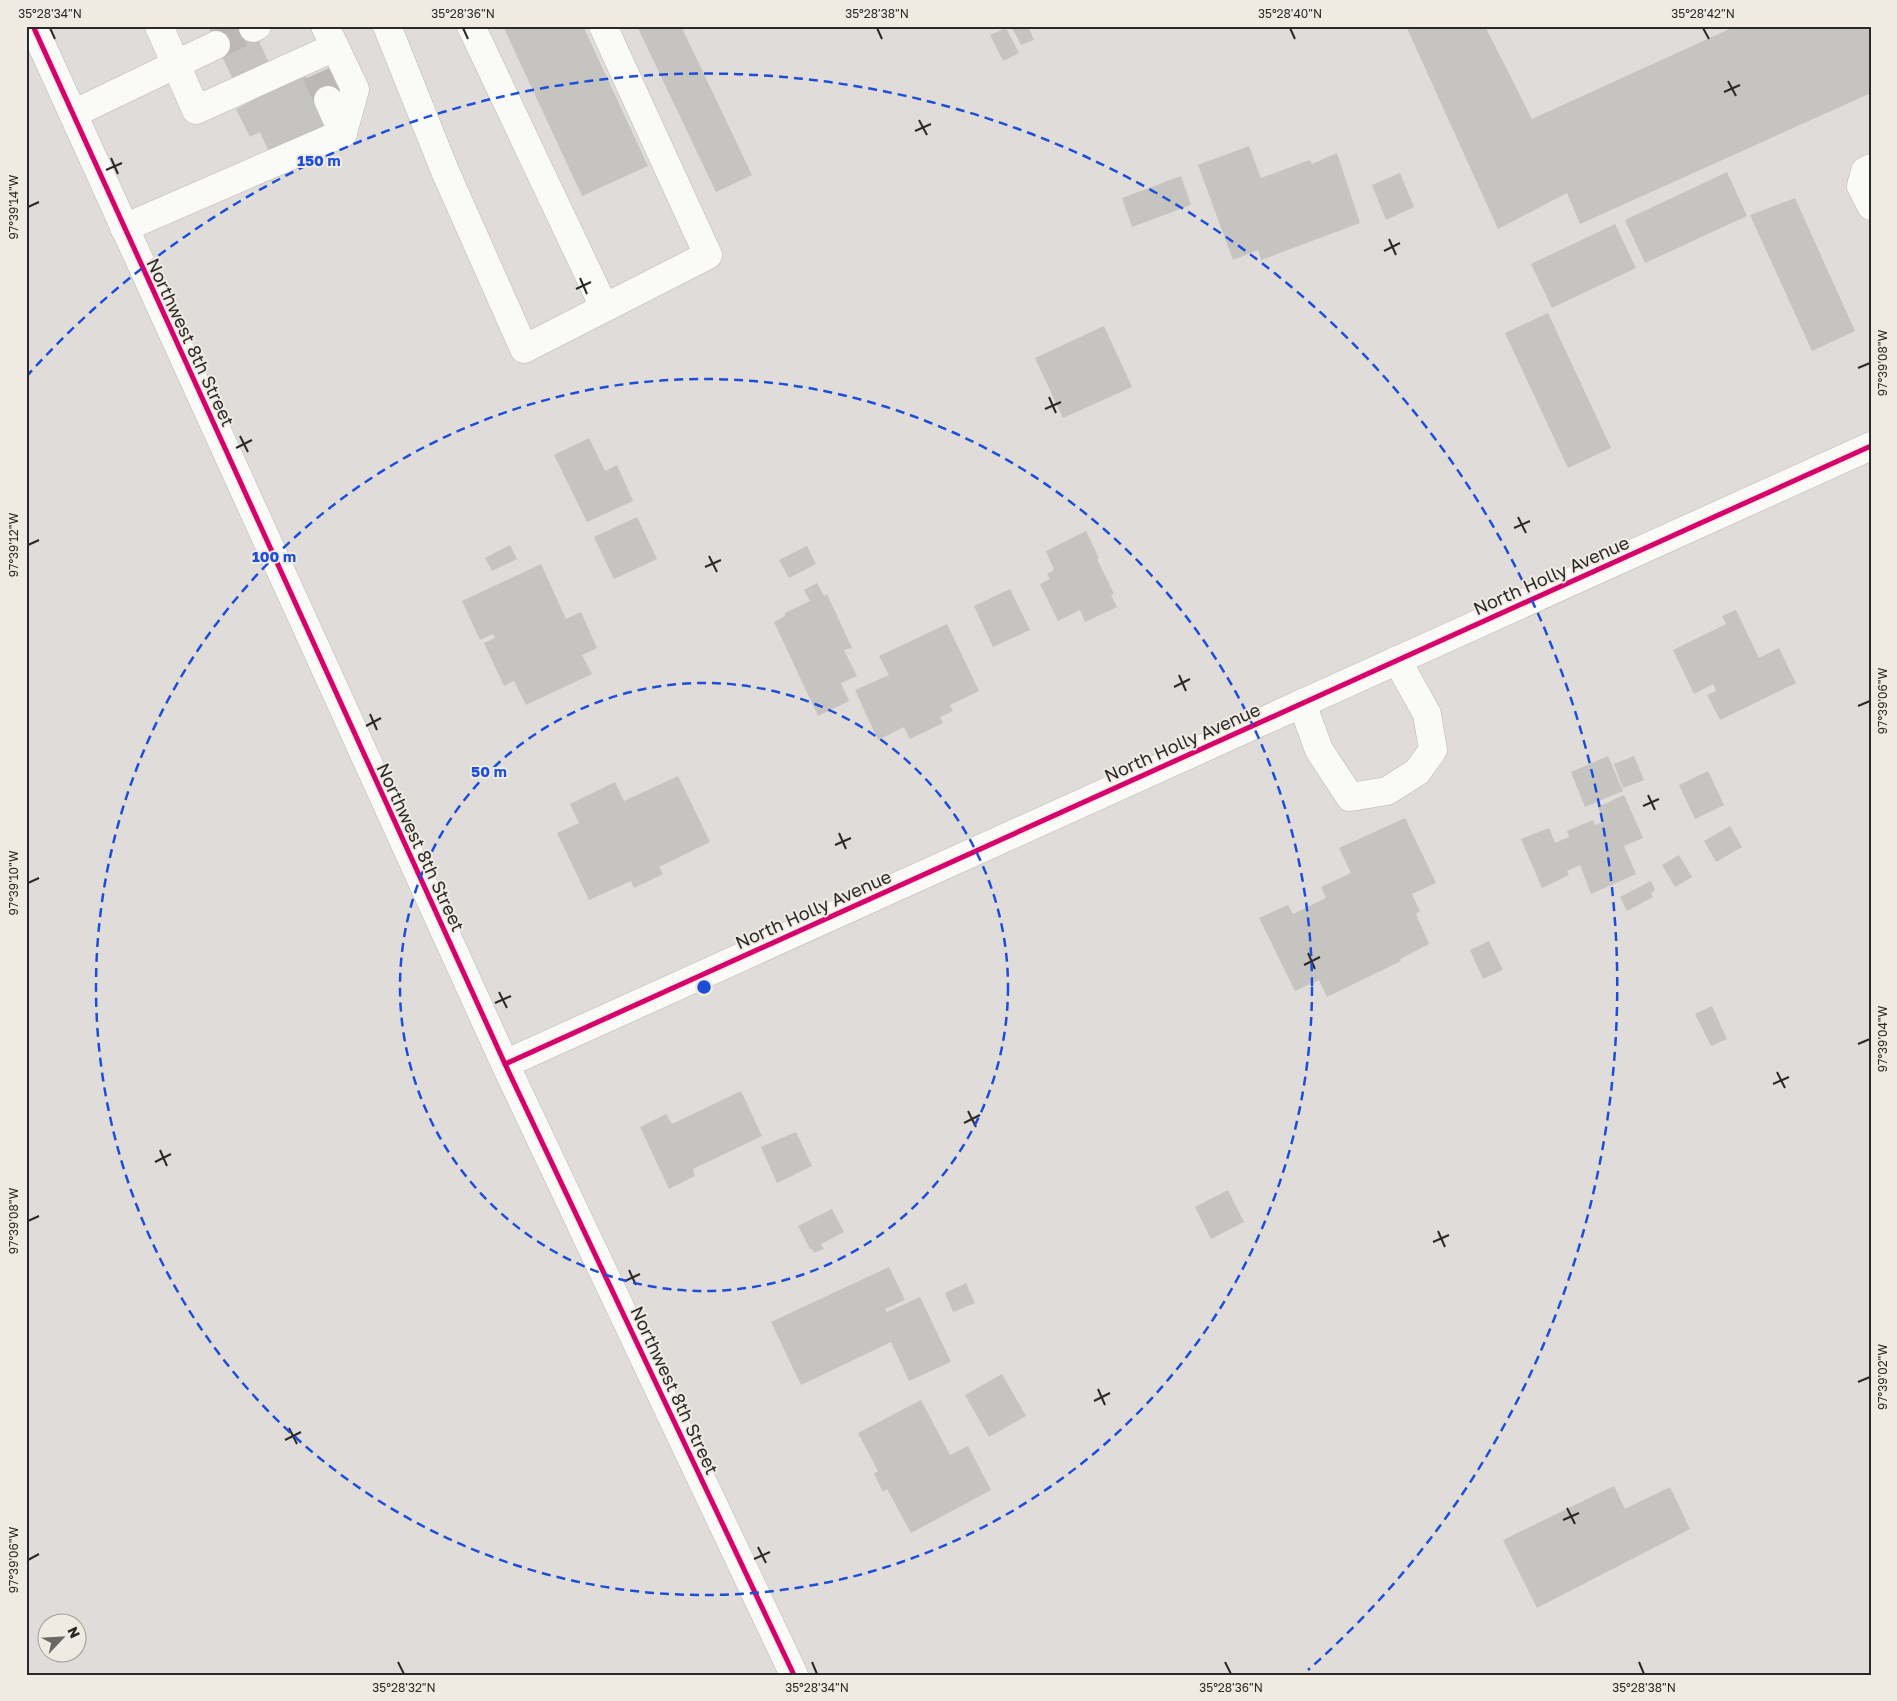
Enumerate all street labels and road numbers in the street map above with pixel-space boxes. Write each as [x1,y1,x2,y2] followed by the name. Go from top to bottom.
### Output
[142,254,240,430] street label: Northwest 8th Street
[1470,531,1632,619] street label: North Holly Avenue
[1101,698,1263,786] street label: North Holly Avenue
[372,759,470,935] street label: Northwest 8th Street
[732,865,894,953] street label: North Holly Avenue
[626,1302,724,1478] street label: Northwest 8th Street

